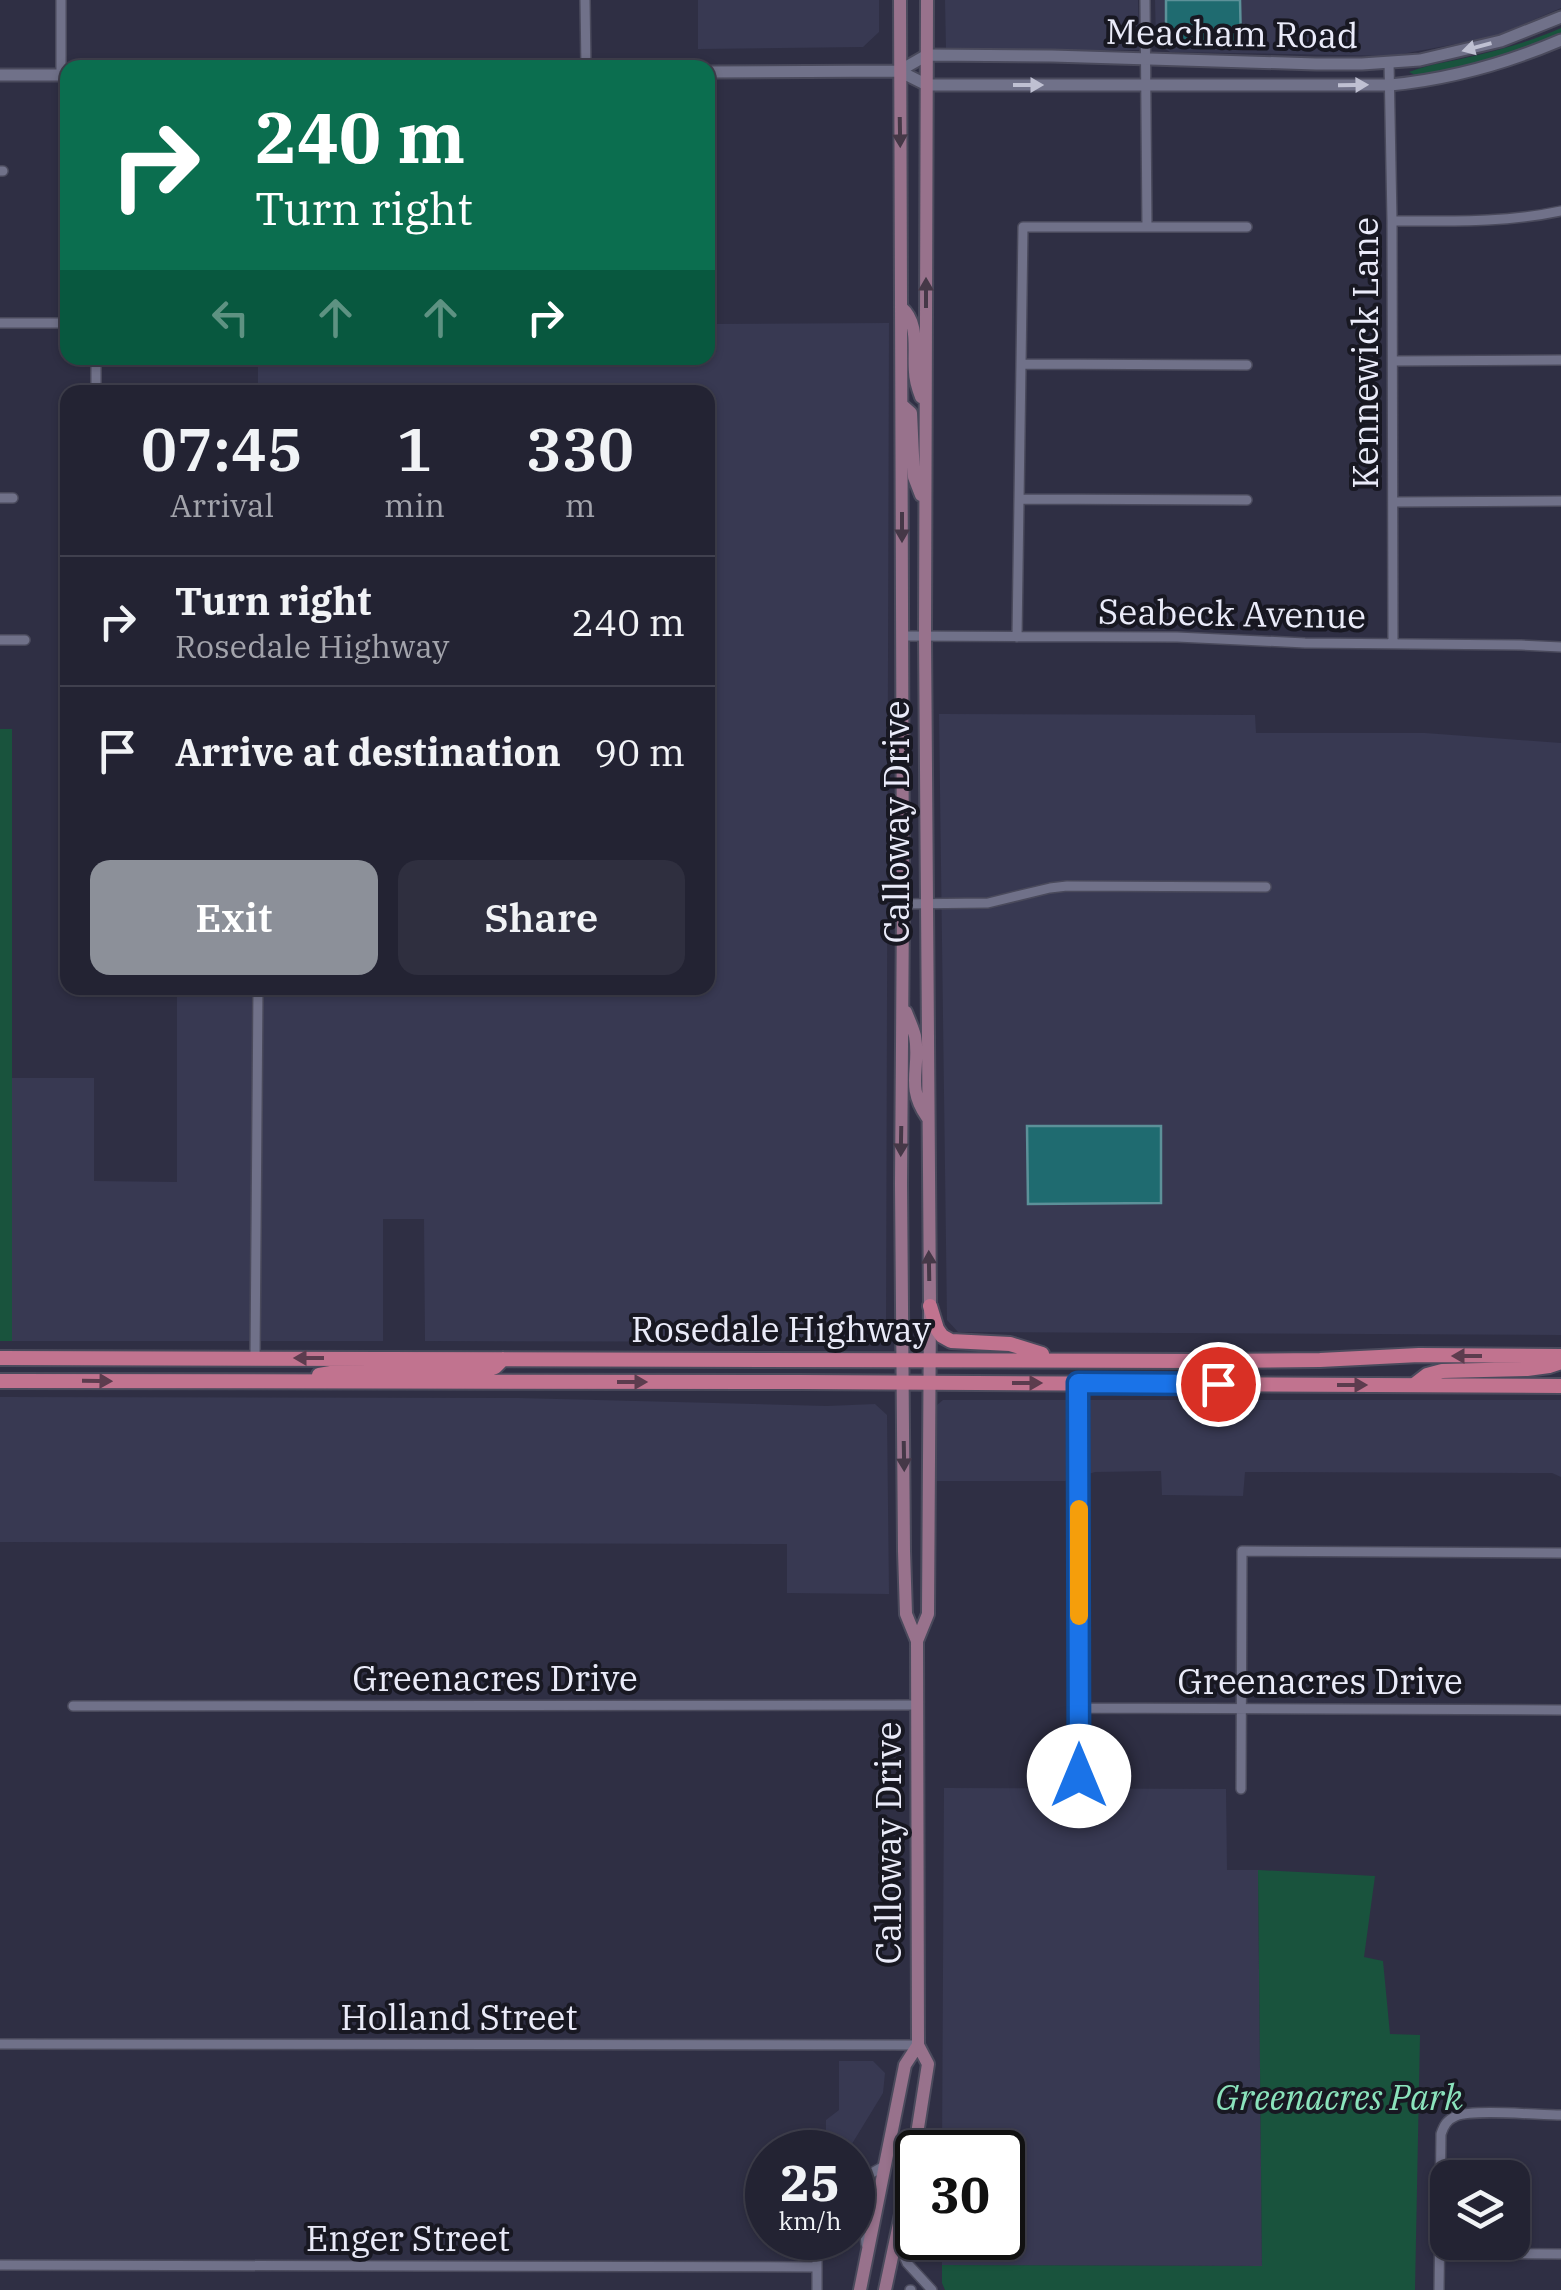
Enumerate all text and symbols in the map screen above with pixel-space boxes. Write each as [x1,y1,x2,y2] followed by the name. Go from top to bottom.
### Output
[1105,8,1359,58] street label: Meacham Road
[1461,40,1492,56] one-way arrow
[1013,77,1045,93] one-way arrow
[1338,77,1370,93] one-way arrow
[255,91,465,182] text: 240 m
[90,100,220,230] icon: right
[892,117,908,149] one-way arrow
[255,179,473,237] text: Turn right
[1342,217,1388,489] street label: Kennewick Lane
[918,277,934,309] one-way arrow
[203,290,258,345] icon: left
[308,290,363,345] icon: ahead
[413,290,468,345] icon: ahead
[518,290,573,345] icon: right
[141,409,303,488] text: 07:45
[396,409,432,488] text: 1
[526,409,634,488] text: 330
[170,484,274,526] text: Arrival
[384,484,445,526] text: min
[565,484,595,526] text: m
[894,512,910,544] one-way arrow
[175,576,371,625] text: Turn right
[1098,588,1366,638] street label: Seabeck Avenue
[90,594,145,649] icon: right
[572,597,685,646] text: 240 m
[175,625,449,667] text: Rosedale Highway
[873,701,919,943] street label: Calloway Drive
[90,724,145,779] icon: arrive
[175,727,561,776] text: Arrive at destination
[594,727,685,776] text: 90 m
[90,860,378,975] button: Exit
[398,860,685,975] button: Share
[893,1126,909,1158] one-way arrow
[921,1249,937,1281] one-way arrow
[631,1306,931,1352] street label: Rosedale Highway
[1176,1342,1261,1427] pin
[1451,1348,1483,1364] one-way arrow
[292,1350,324,1366] one-way arrow
[1191,1357,1246,1412] icon: arrive
[82,1374,114,1390] one-way arrow
[617,1374,649,1390] one-way arrow
[1012,1375,1044,1391] one-way arrow
[1337,1377,1369,1393] one-way arrow
[896,1441,912,1473] one-way arrow
[352,1655,638,1701] street label: Greenacres Drive
[1177,1658,1463,1704] street label: Greenacres Drive
[865,1722,911,1964] street label: Calloway Drive
[1027,1724,1131,1828] position arrow
[340,1994,578,2040] street label: Holland Street
[1215,2074,1463,2120] park label: Greenacres Park
[895,2130,1025,2260] speed limit sign: 30
[780,2150,840,2215] text: 25
[1430,2160,1530,2260] map controls
[1430,2160,1530,2260] button: layers
[778,2204,842,2237] text: km/h
[306,2215,510,2261] street label: Enger Street

